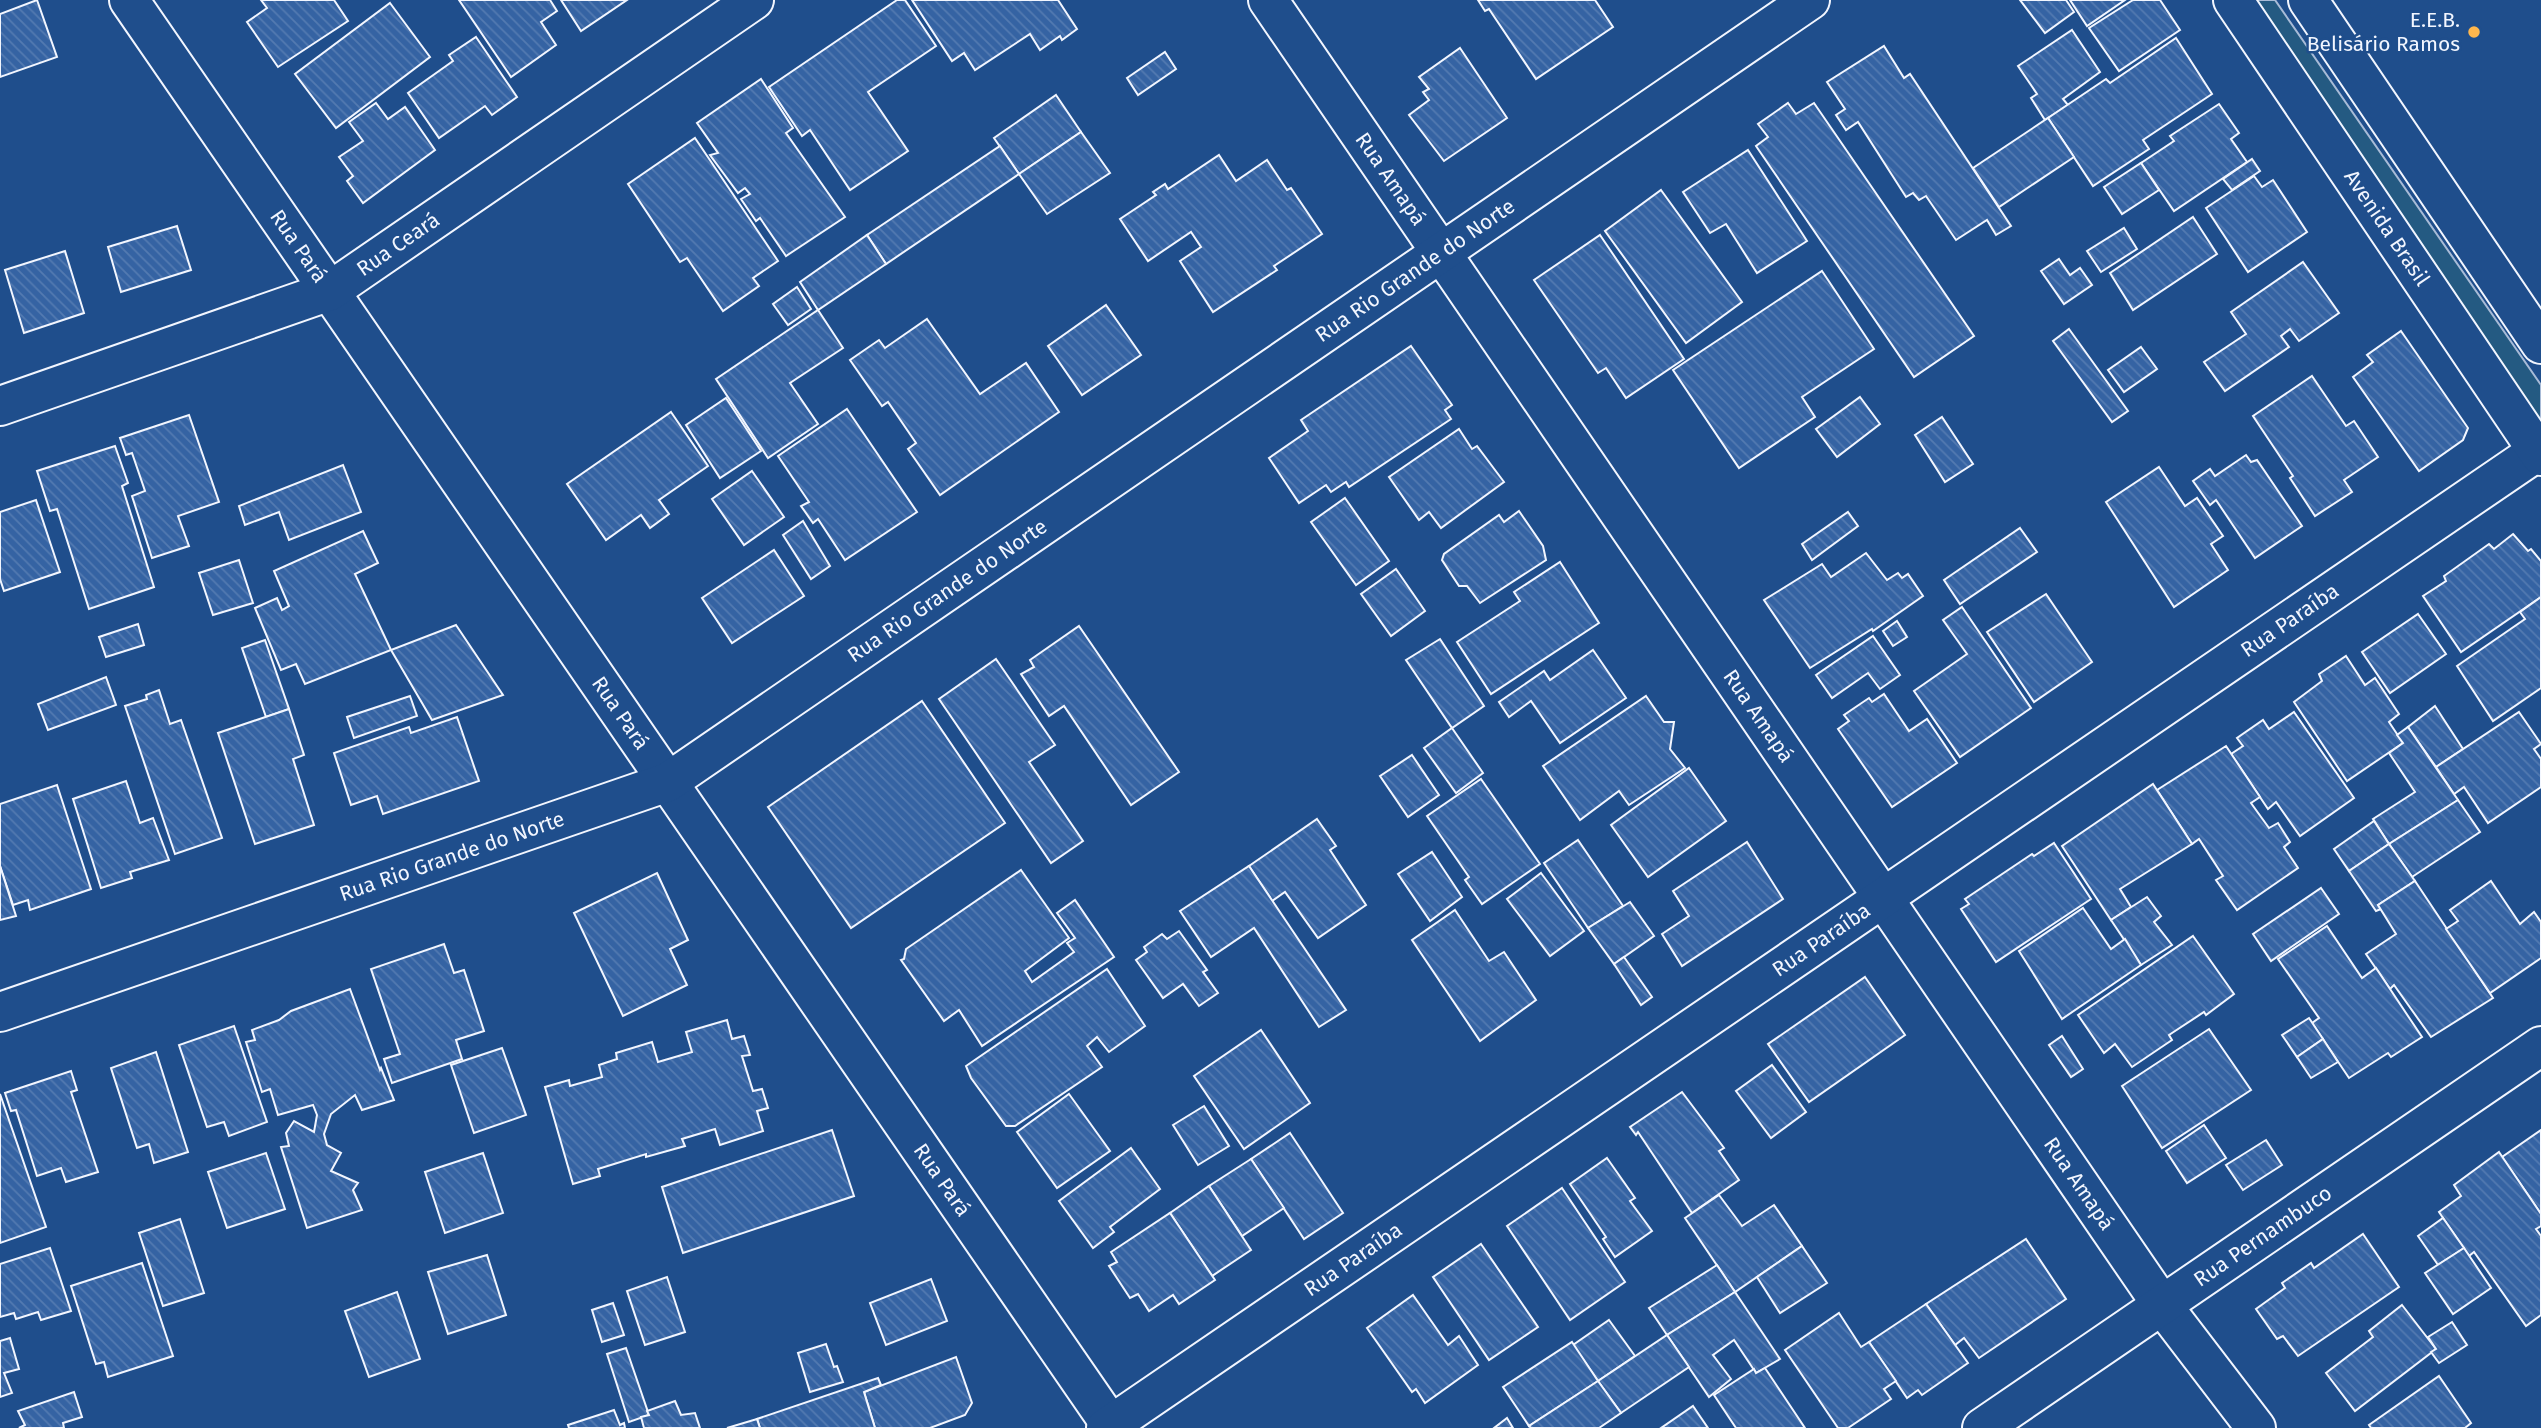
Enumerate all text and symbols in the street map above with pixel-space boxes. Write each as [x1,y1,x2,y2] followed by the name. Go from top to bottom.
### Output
[2307,7,2460,57] place label: E.E.B. Belisário Ramos
[2466,24,2482,40] marker: E.E.B. Belisário Ramos
[1350,127,1432,231] street label: Rua Amapá
[2338,165,2435,291] street label: Avenida Brasil
[1310,193,1520,348] street label: Rua Rio Grande do Norte
[264,205,333,288] street label: Rua Pará
[352,207,444,282] street label: Rua Ceará
[842,513,1052,668] street label: Rua Rio Grande do Norte
[2236,578,2344,663] street label: Rua Paraíba
[1718,665,1800,768] street label: Rua Amapá
[586,671,655,755] street label: Rua Pará
[336,806,568,907] street label: Rua Rio Grande do Norte
[1767,897,1875,983] street label: Rua Paraíba
[2038,1132,2120,1235] street label: Rua Amapá
[908,1138,976,1222] street label: Rua Pará
[2189,1180,2337,1292] street label: Rua Pernambuco
[1299,1217,1407,1302] street label: Rua Paraíba

